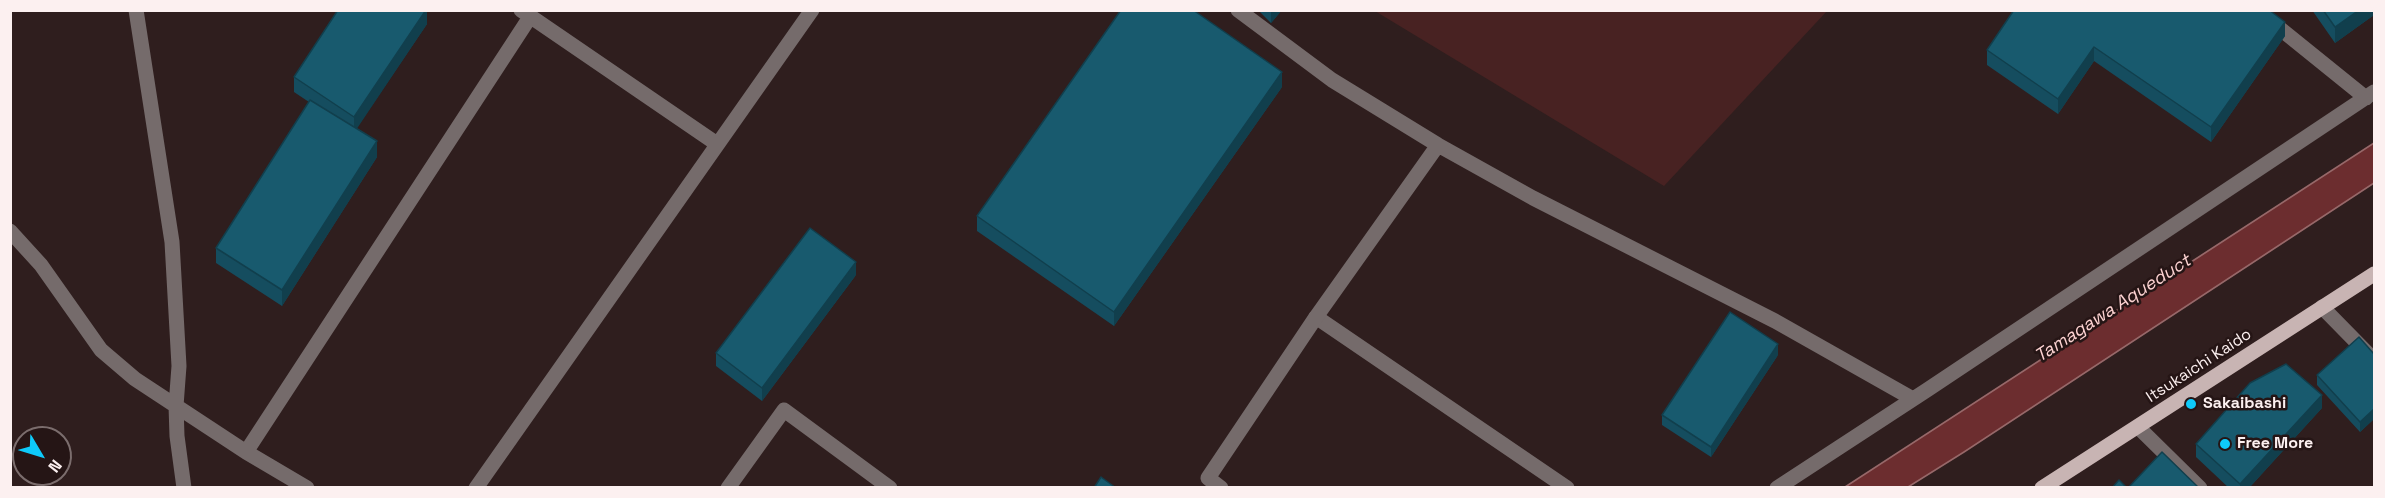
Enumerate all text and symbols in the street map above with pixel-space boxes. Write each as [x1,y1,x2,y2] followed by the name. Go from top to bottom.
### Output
[2031,250,2195,368] water label: Tamagawa Aqueduct
[2143,325,2255,407] street label: Itsukaichi Kaido
[2203,394,2286,414] place label: Sakaibashi
[2184,397,2198,411] marker: Sakaibashi
[12,426,72,486] north arrow
[2237,434,2313,454] place label: Free More
[2218,437,2232,451] marker: Free More
[43,455,67,477] text: N

